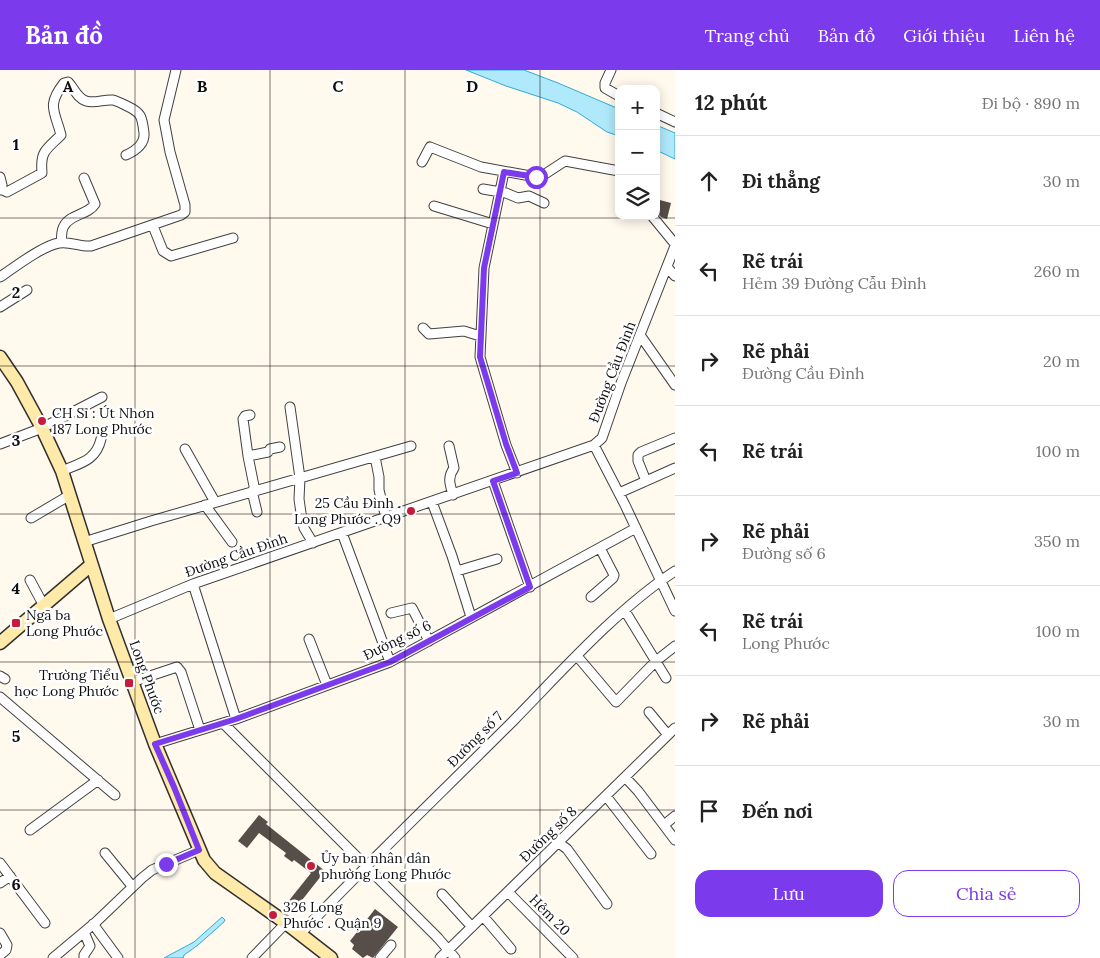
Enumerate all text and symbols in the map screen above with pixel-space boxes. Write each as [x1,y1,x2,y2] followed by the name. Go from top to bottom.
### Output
[25,20,103,51] text: Bản đồ
[705,24,790,47] text: Trang chủ
[818,24,875,47] text: Bản đồ
[903,24,986,47] text: Giới thiệu
[1014,24,1075,47] text: Liên hệ
[63,76,74,96] text: A
[197,76,208,96] text: B
[332,76,344,96] text: C
[466,76,478,96] text: D
[615,85,660,220] map controls
[615,85,660,130] button: +
[695,89,767,116] text: 12 phút
[982,93,1080,113] text: Đi bộ · 890 m
[615,130,660,175] button: −
[13,134,19,154] text: 1
[525,166,548,189] route start
[695,167,723,195] icon: ahead
[742,169,820,193] text: Đi thẳng
[1043,171,1080,191] text: 30 m
[615,175,660,220] button: layers
[742,249,803,273] text: Rẽ trái
[695,257,723,285] icon: left
[1034,261,1080,281] text: 260 m
[742,273,927,293] text: Hẻm 39 Đường Cẫu Đình
[12,282,20,302] text: 2
[584,319,640,425] street label: Đường Cầu Đình
[742,339,810,363] text: Rẽ phải
[695,347,723,375] icon: right
[1043,351,1080,371] text: 20 m
[742,363,865,383] text: Đường Cầu Đình
[52,404,155,438] place label: CH Sỉ : Út Nhơn 187 Long Phước
[36,415,48,427] marker: CH Sỉ : Út Nhơn 187 Long Phước
[12,430,21,450] text: 3
[695,437,723,465] icon: left
[742,439,803,463] text: Rẽ trái
[1036,441,1080,461] text: 100 m
[294,494,401,528] place label: 25 Cầu Đình . Long Phước . Q9
[405,505,417,517] marker: 25 Cầu Đình . Long Phước . Q9
[742,519,810,543] text: Rẽ phải
[695,527,723,555] icon: right
[182,529,290,581] street label: Đường Cầu Đình
[1034,531,1080,551] text: 350 m
[742,543,826,563] text: Đường số 6
[12,578,21,598] text: 4
[26,606,103,640] place label: Ngã ba Long Phước
[742,609,803,633] text: Rẽ trái
[360,616,434,664] street label: Đường số 6
[10,617,22,629] marker: Ngã ba Long Phước
[695,617,723,645] icon: left
[1036,621,1080,641] text: 100 m
[742,633,830,653] text: Long Phước
[125,638,169,716] street label: Long Phước
[14,666,119,700] place label: Trường Tiểu học Long Phước
[123,677,135,689] marker: Trường Tiểu học Long Phước
[443,707,507,771] street label: Đường số 7
[695,707,723,735] icon: right
[742,709,810,733] text: Rẽ phải
[1043,711,1080,731] text: 30 m
[12,726,21,746] text: 5
[695,797,723,825] icon: arrive
[742,799,813,823] text: Đến nơi
[515,802,581,866] street label: Đường số 8
[321,849,451,883] place label: Ủy ban nhân dân phường Long Phước
[155,853,178,876] route end
[305,860,317,872] marker: Ủy ban nhân dân phường Long Phước
[695,870,883,917] button: Lưu
[893,870,1080,917] button: Chia sẻ
[11,874,21,894] text: 6
[526,891,574,939] street label: Hẻm 20
[283,898,382,932] place label: 326 Long Phước . Quận 9
[267,909,279,921] marker: 326 Long Phước . Quận 9

